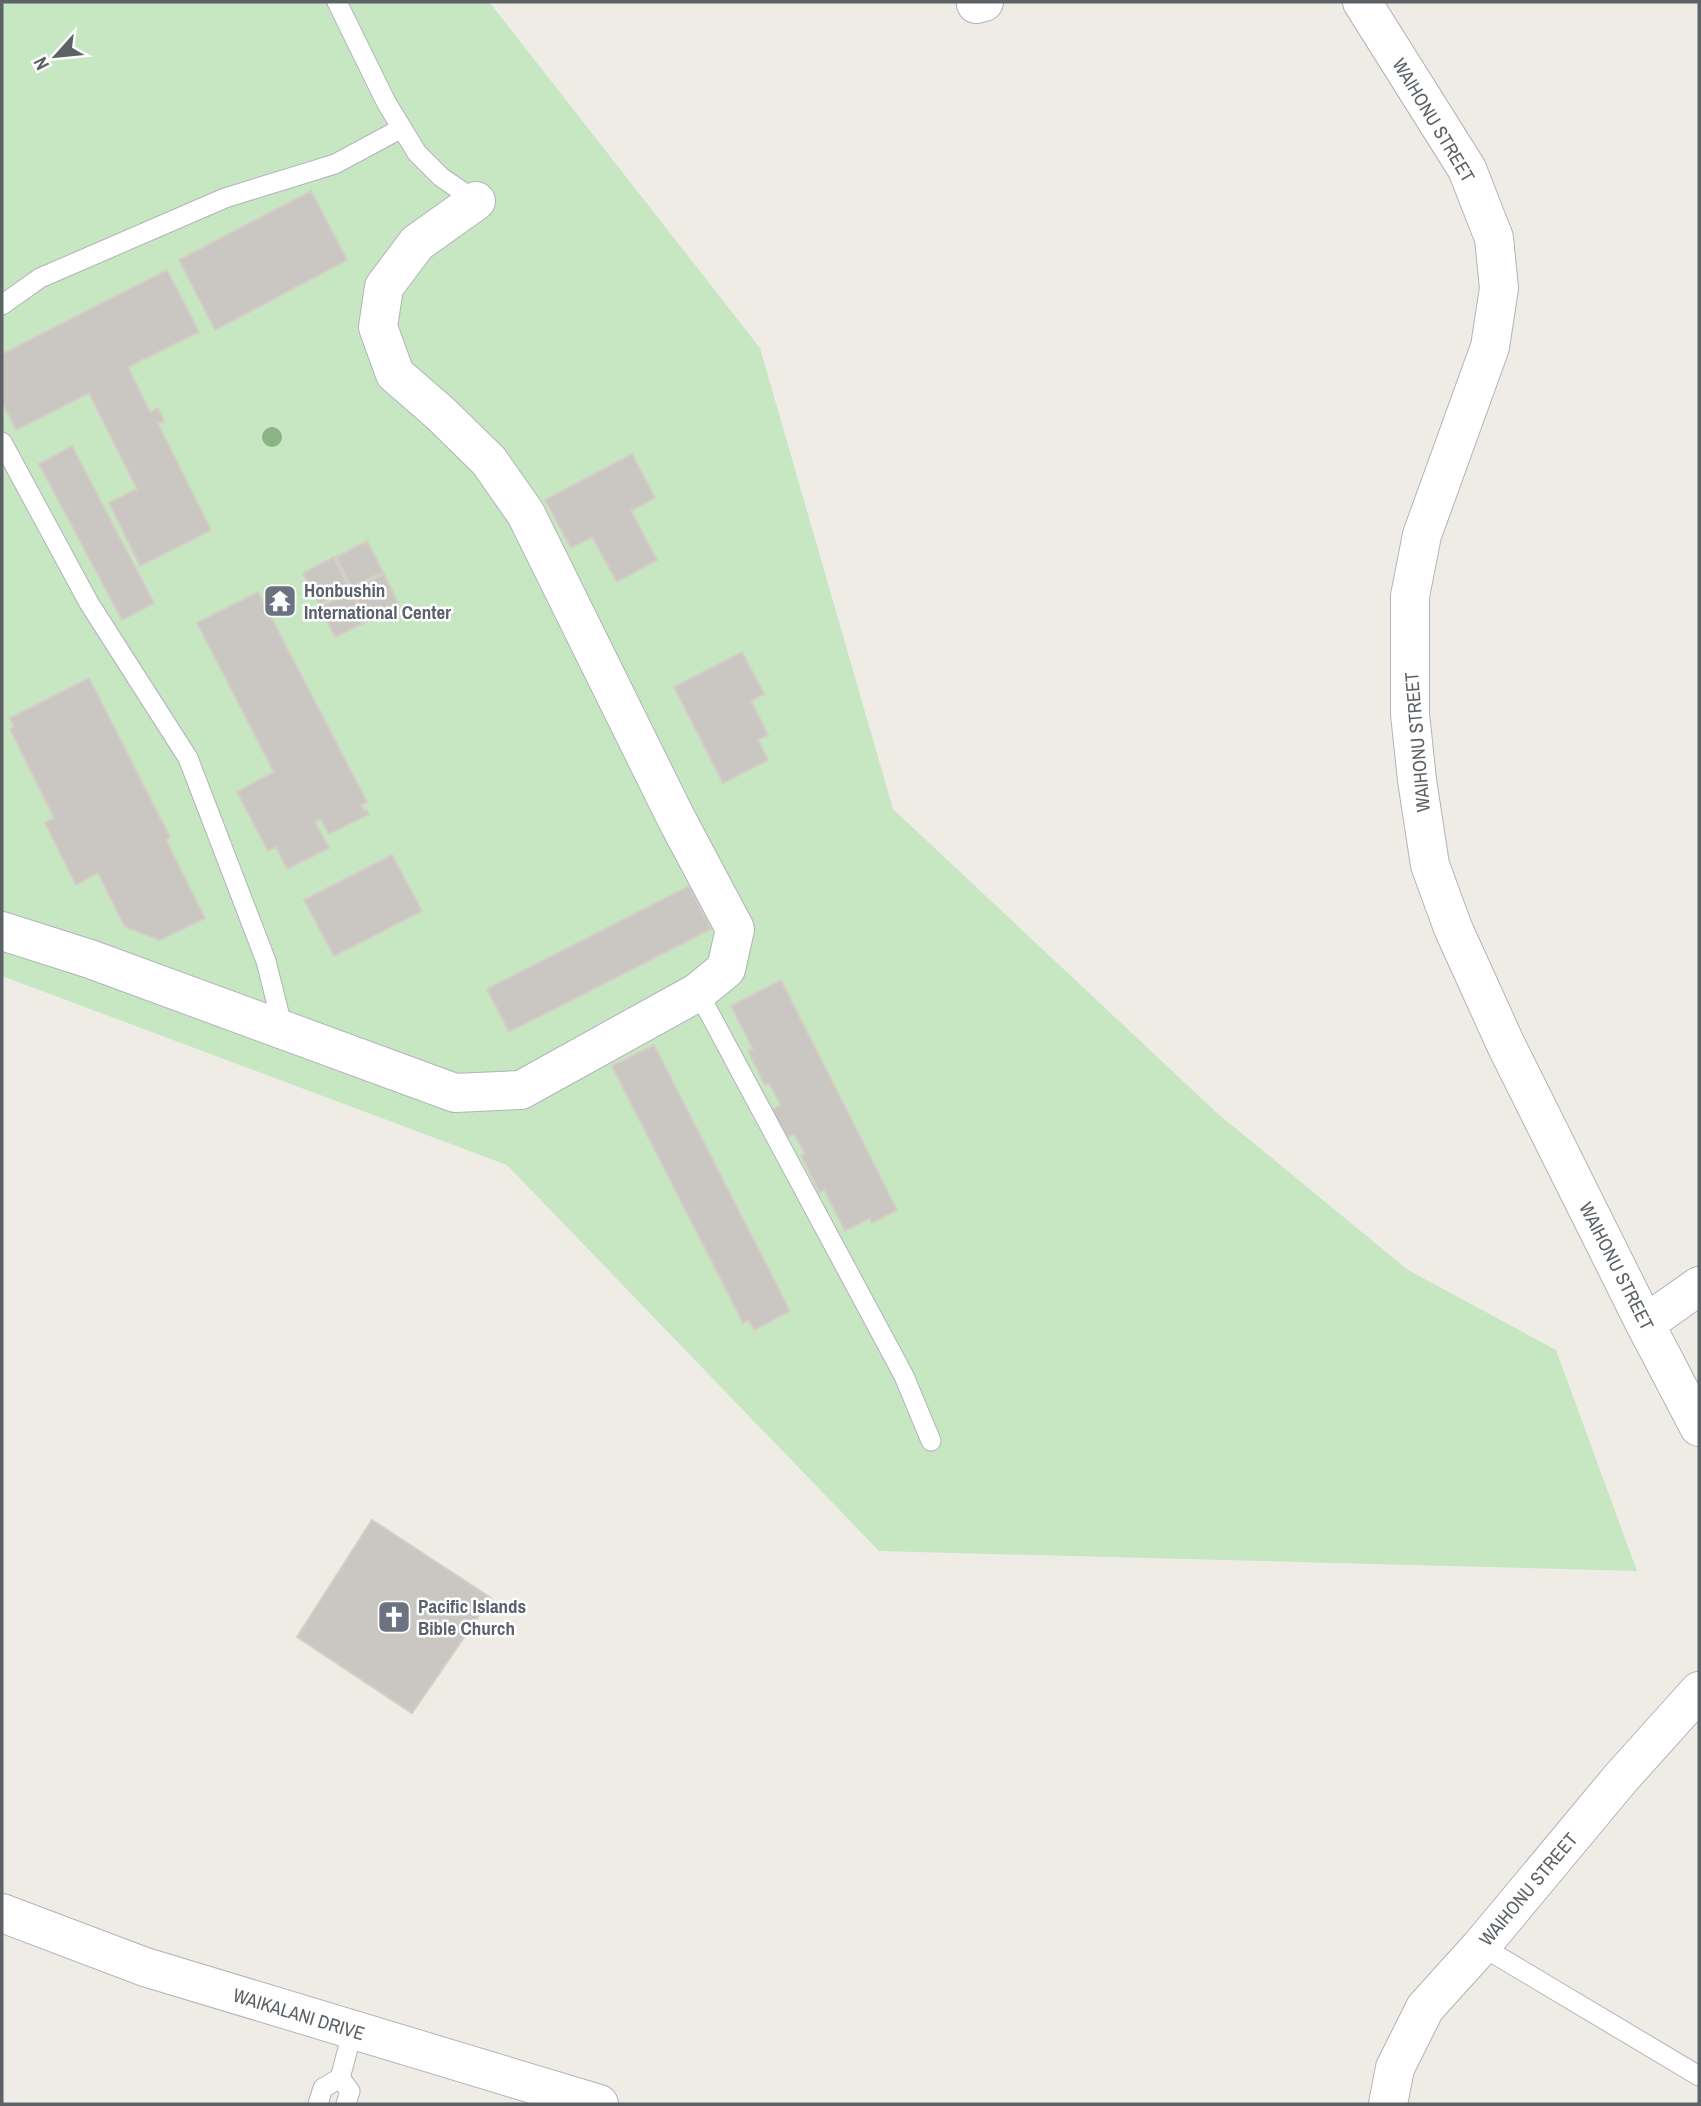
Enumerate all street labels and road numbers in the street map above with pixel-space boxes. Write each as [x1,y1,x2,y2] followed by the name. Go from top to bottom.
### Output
[1387,53,1482,187] street label: WAIHONU STREET
[1398,670,1436,813] street label: WAIHONU STREET
[1574,1197,1661,1335] street label: WAIHONU STREET
[1473,1826,1583,1951] street label: WAIHONU STREET
[230,1982,368,2046] street label: WAIKALANI DRIVE

